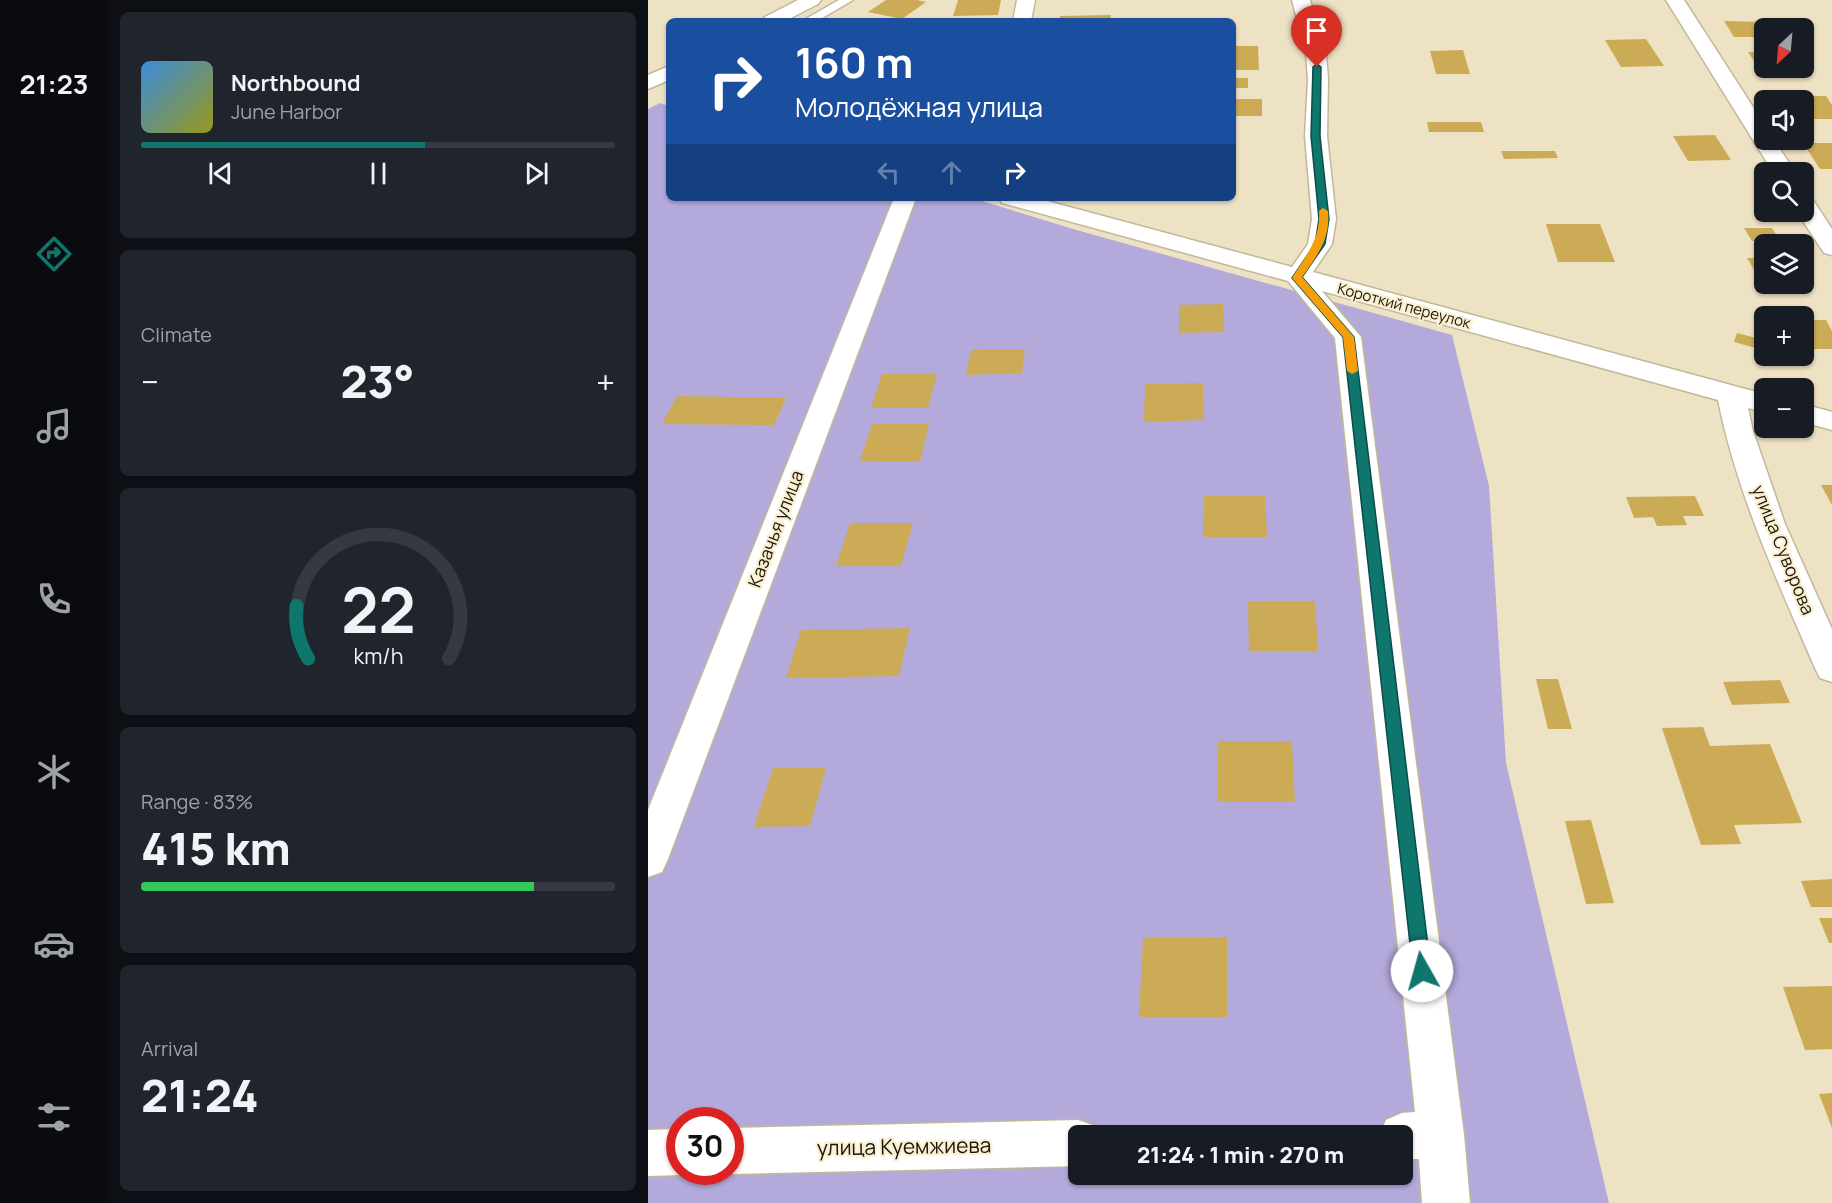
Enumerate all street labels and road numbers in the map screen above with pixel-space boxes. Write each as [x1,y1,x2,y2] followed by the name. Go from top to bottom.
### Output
[1335,278,1474,334] street label: Короткий переулок
[742,467,808,591] street label: Казачья улица
[1747,481,1821,618] street label: улица Суворова
[817,1130,991,1162] street label: улица Куемжиева

